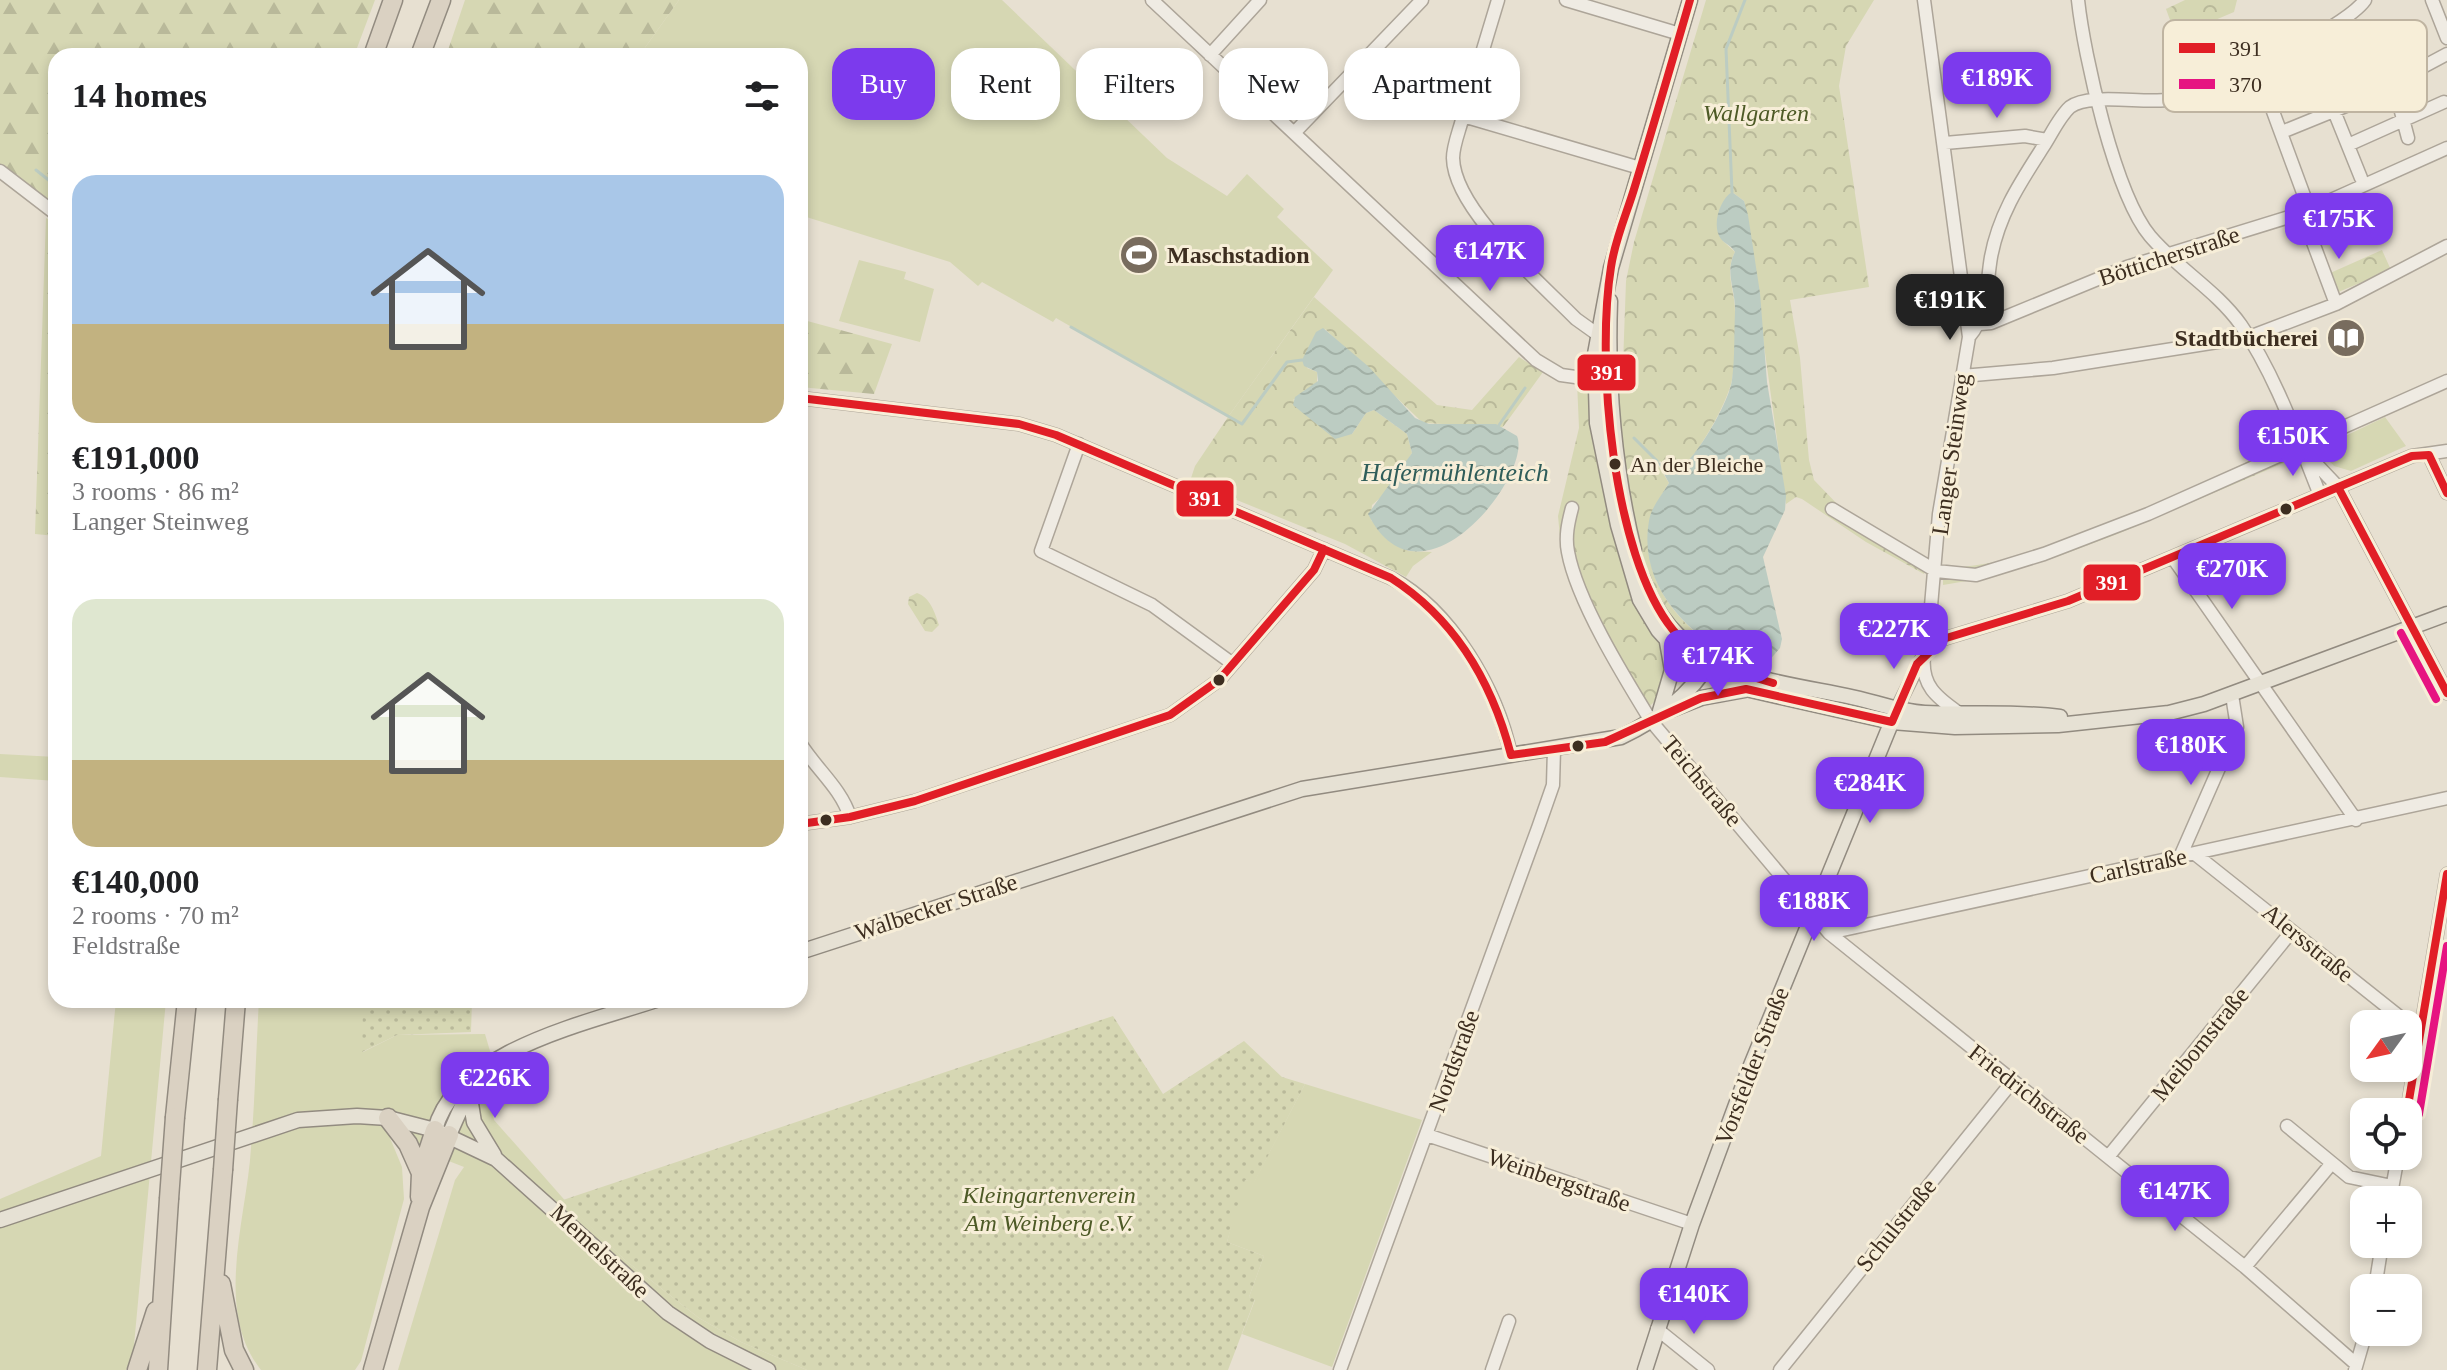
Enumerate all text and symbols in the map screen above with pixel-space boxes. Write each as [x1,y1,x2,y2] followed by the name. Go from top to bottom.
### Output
[2163,20,2427,112] legend
[2229,36,2262,61] text: 391
[832,48,935,120] chip: Buy
[951,48,1060,120] chip: Rent
[1076,48,1203,120] chip: Filters
[1219,48,1328,120] chip: New
[1344,48,1520,120] chip: Apartment
[1941,52,2053,120] pin: €189K
[1961,63,2033,92] text: €189K
[2229,72,2262,97] text: 370
[740,74,784,118] icon: filters
[72,77,207,114] text: 14 homes
[1703,100,1809,126] park label: Wallgarten
[2283,193,2395,261] pin: €175K
[2303,204,2375,233] text: €175K
[2095,221,2243,291] street label: Bötticherstraße
[1434,225,1546,293] pin: €147K
[356,227,500,371] icon: home
[1118,234,1160,276] sports icon: Maschstadion
[1454,236,1526,265] text: €147K
[1167,242,1310,268] place label: Maschstadion
[1894,274,2006,342] pin: €191K
[1914,285,1986,314] text: €191K
[2325,317,2367,359] library icon: Stadtbücherei
[2174,325,2318,351] place label: Stadtbücherei
[1576,353,1637,392] line badge: 391
[1591,360,1624,385] text: 391
[1927,371,1975,537] street label: Langer Steinweg
[2237,410,2349,478] pin: €150K
[2257,421,2329,450] text: €150K
[72,439,200,476] text: €191,000
[1630,452,1763,477] place label: An der Bleiche
[1607,456,1623,472] marker: An der Bleiche
[1360,458,1549,487] water label: Hafermühlenteich
[72,477,239,506] text: 3 rooms · 86 m²
[1175,479,1235,518] line badge: 391
[1189,486,1222,511] text: 391
[2278,501,2294,517] unlabelled marker
[72,507,249,536] text: Langer Steinweg
[2176,543,2288,611] pin: €270K
[2196,554,2268,583] text: €270K
[2082,563,2142,602] line badge: 391
[2096,570,2129,595] text: 391
[1838,603,1950,671] pin: €227K
[1858,614,1930,643] text: €227K
[1662,630,1774,698] pin: €174K
[1682,641,1754,670] text: €174K
[356,651,500,795] icon: home
[1211,672,1227,688] unlabelled marker
[2135,719,2247,787] pin: €180K
[1657,730,1747,832] street label: Teichstraße
[2155,730,2227,759] text: €180K
[1570,738,1586,754] unlabelled marker
[1814,757,1926,825] pin: €284K
[1834,768,1906,797] text: €284K
[818,812,834,828] unlabelled marker
[2087,843,2189,889] street label: Carlstraße
[72,863,200,900] text: €140,000
[851,868,1021,946] street label: Walbecker Straße
[1758,875,1870,943] pin: €188K
[1778,886,1850,915] text: €188K
[2257,899,2359,987] street label: Alersstraße
[72,901,239,930] text: 2 rooms · 70 m²
[72,931,180,960] text: Feldstraße
[2146,982,2254,1106] street label: Meibomstraße
[1710,983,1794,1149] street label: Vorsfelder Straße
[1424,1006,1484,1116] street label: Nordstraße
[2350,1010,2422,1082] north arrow
[2350,1010,2422,1346] map controls
[1964,1039,2094,1149] street label: Friedrichstraße
[439,1052,551,1120] pin: €226K
[459,1063,531,1092] text: €226K
[2350,1098,2422,1170] button: locate
[1484,1143,1634,1217] street label: Weinbergstraße
[2119,1165,2231,1233] pin: €147K
[1851,1173,1941,1277] street label: Schulstraße
[2139,1176,2211,1205] text: €147K
[961,1182,1136,1236] park label: Kleingartenverein Am Weinberg e.V.
[2350,1186,2422,1258] button: +
[545,1199,655,1303] street label: Memelstraße
[1638,1268,1750,1336] pin: €140K
[2350,1274,2422,1346] button: −
[1658,1279,1730,1308] text: €140K

